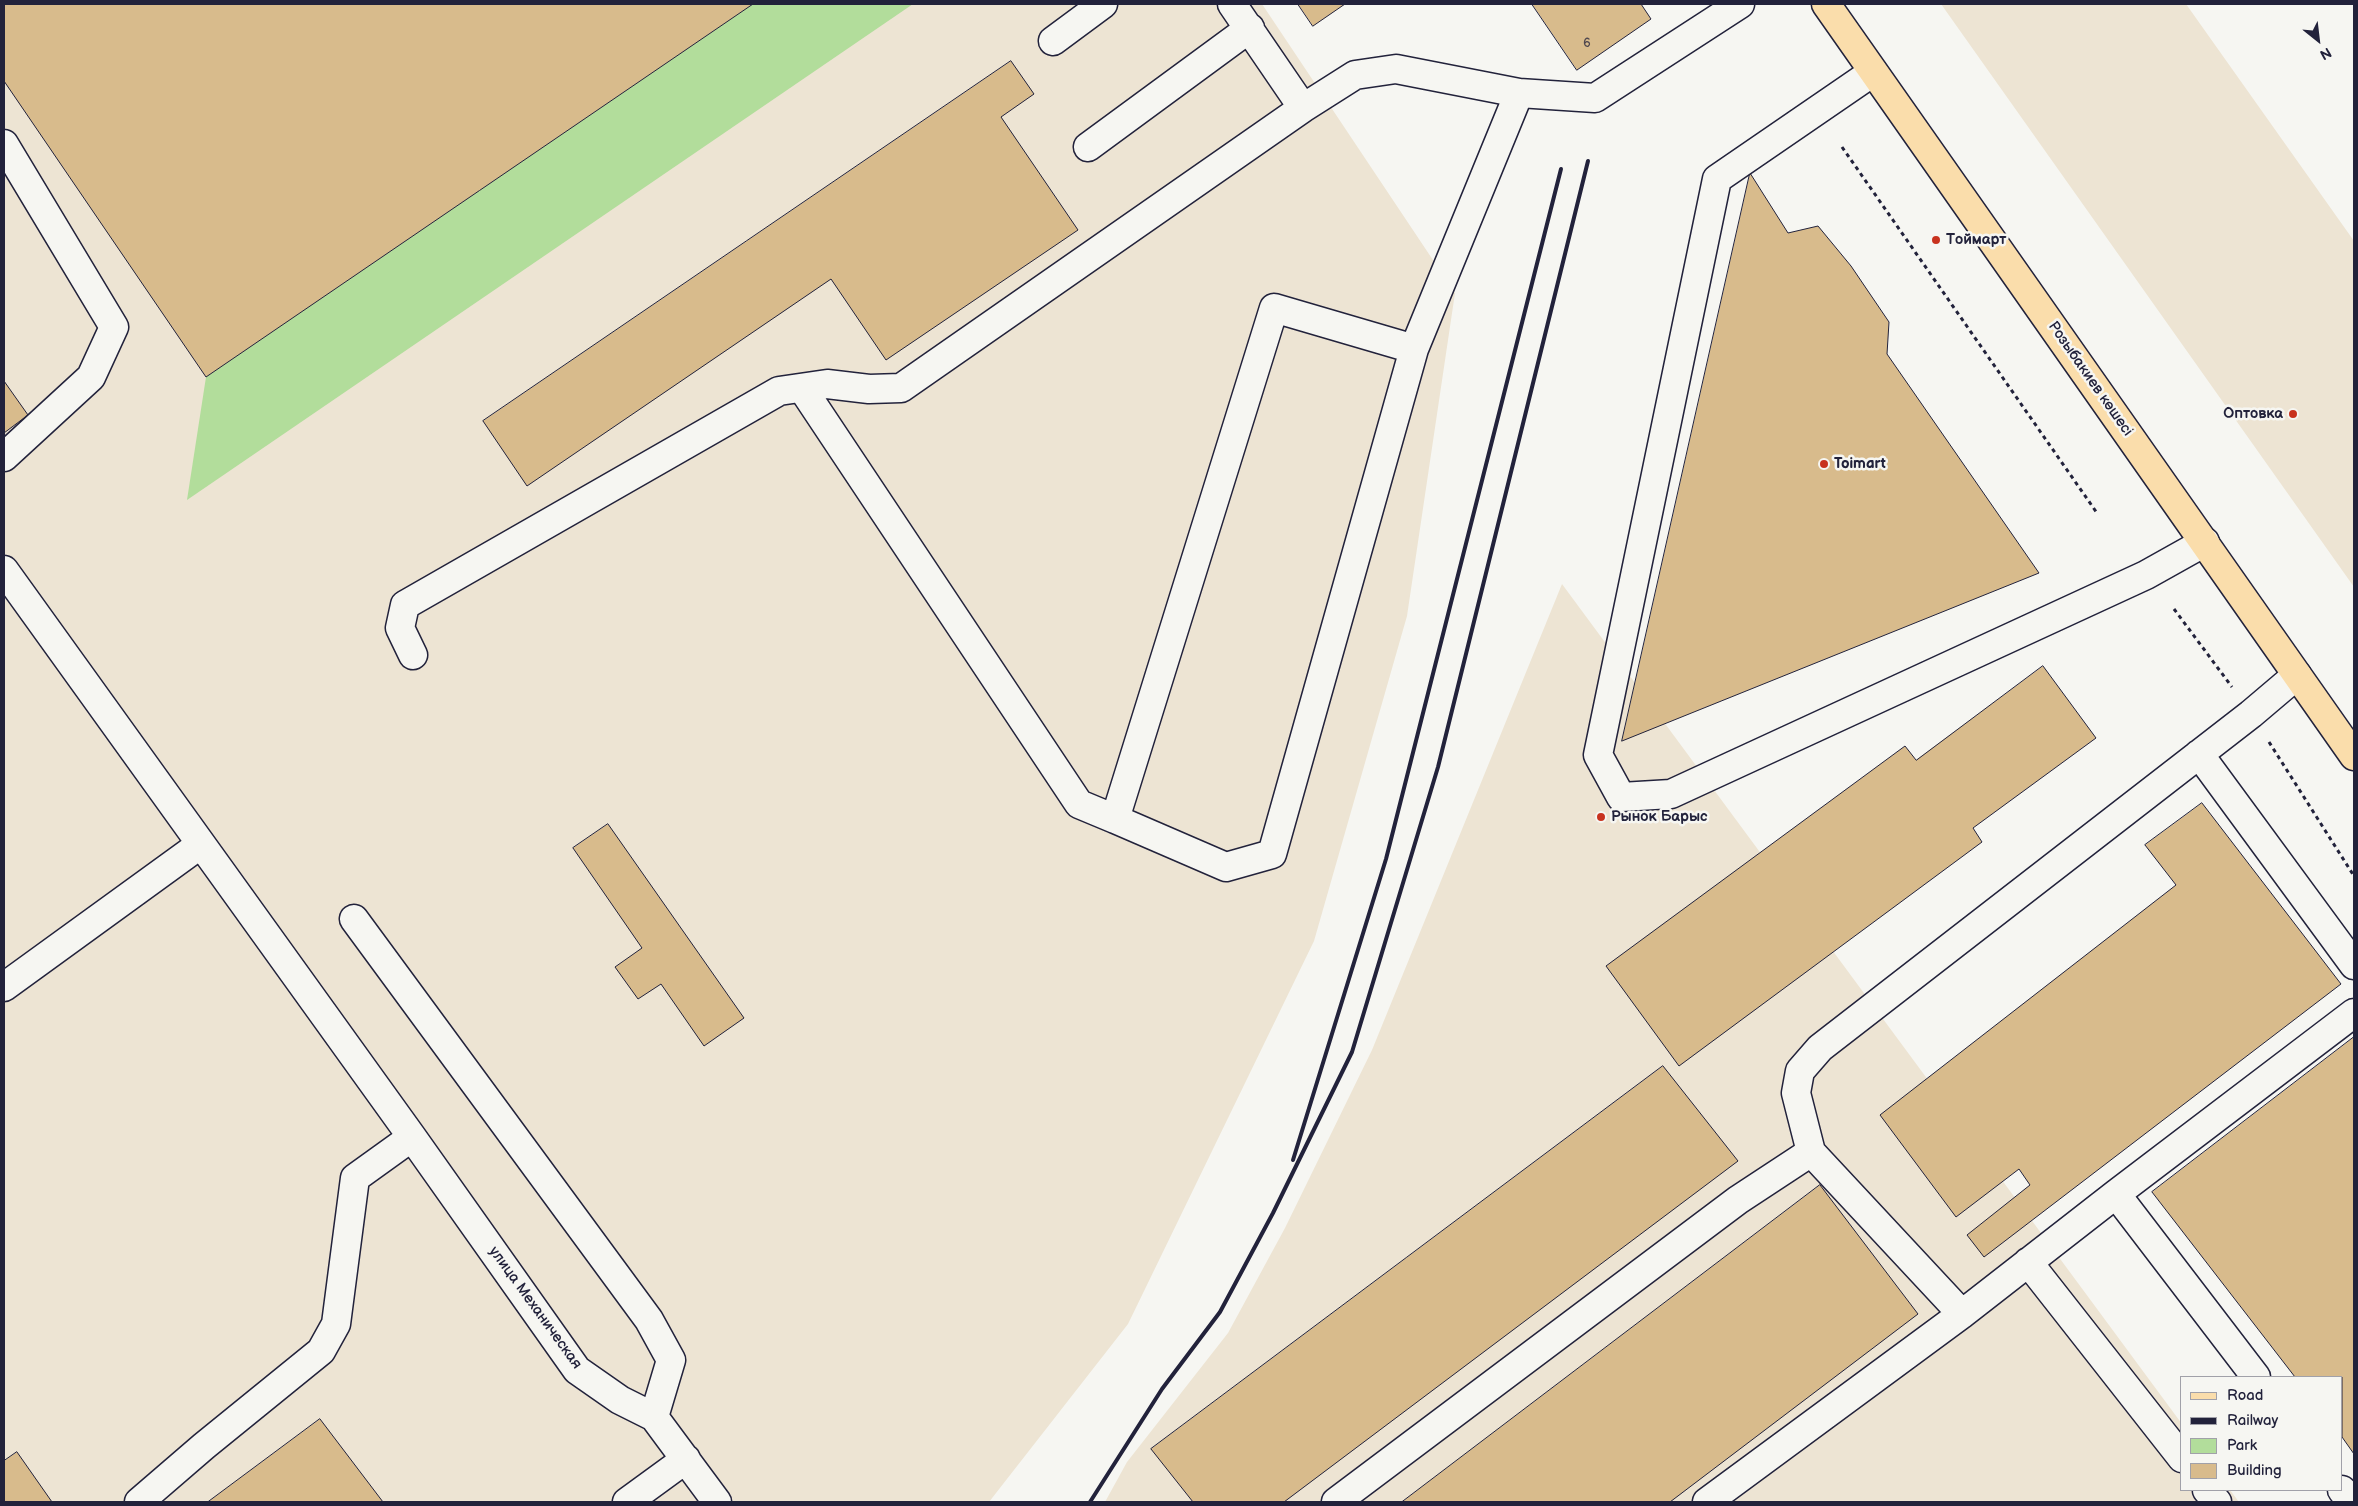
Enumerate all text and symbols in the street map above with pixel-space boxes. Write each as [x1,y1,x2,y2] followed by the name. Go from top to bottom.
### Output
[2293,15,2343,65] north arrow
[1583,37,1591,51] house number: 6
[2317,44,2334,64] text: N
[1946,231,2006,249] place label: Тоймарт
[1930,234,1942,246] marker: Тоймарт
[2044,318,2136,440] street label: Розыбакиев көшесі
[2223,405,2283,423] place label: Оптовка
[2287,408,2299,420] marker: Оптовка
[1834,455,1886,473] place label: Toimart
[1818,458,1830,470] marker: Toimart
[1611,808,1708,826] place label: Рынок Барыс
[1595,811,1607,823] marker: Рынок Барыс
[484,1243,586,1373] street label: улица Механическая
[2180,1376,2343,1491] legend
[2227,1386,2263,1405] text: Road
[2227,1411,2278,1430] text: Railway
[2227,1436,2257,1455] text: Park
[2227,1461,2282,1480] text: Building

